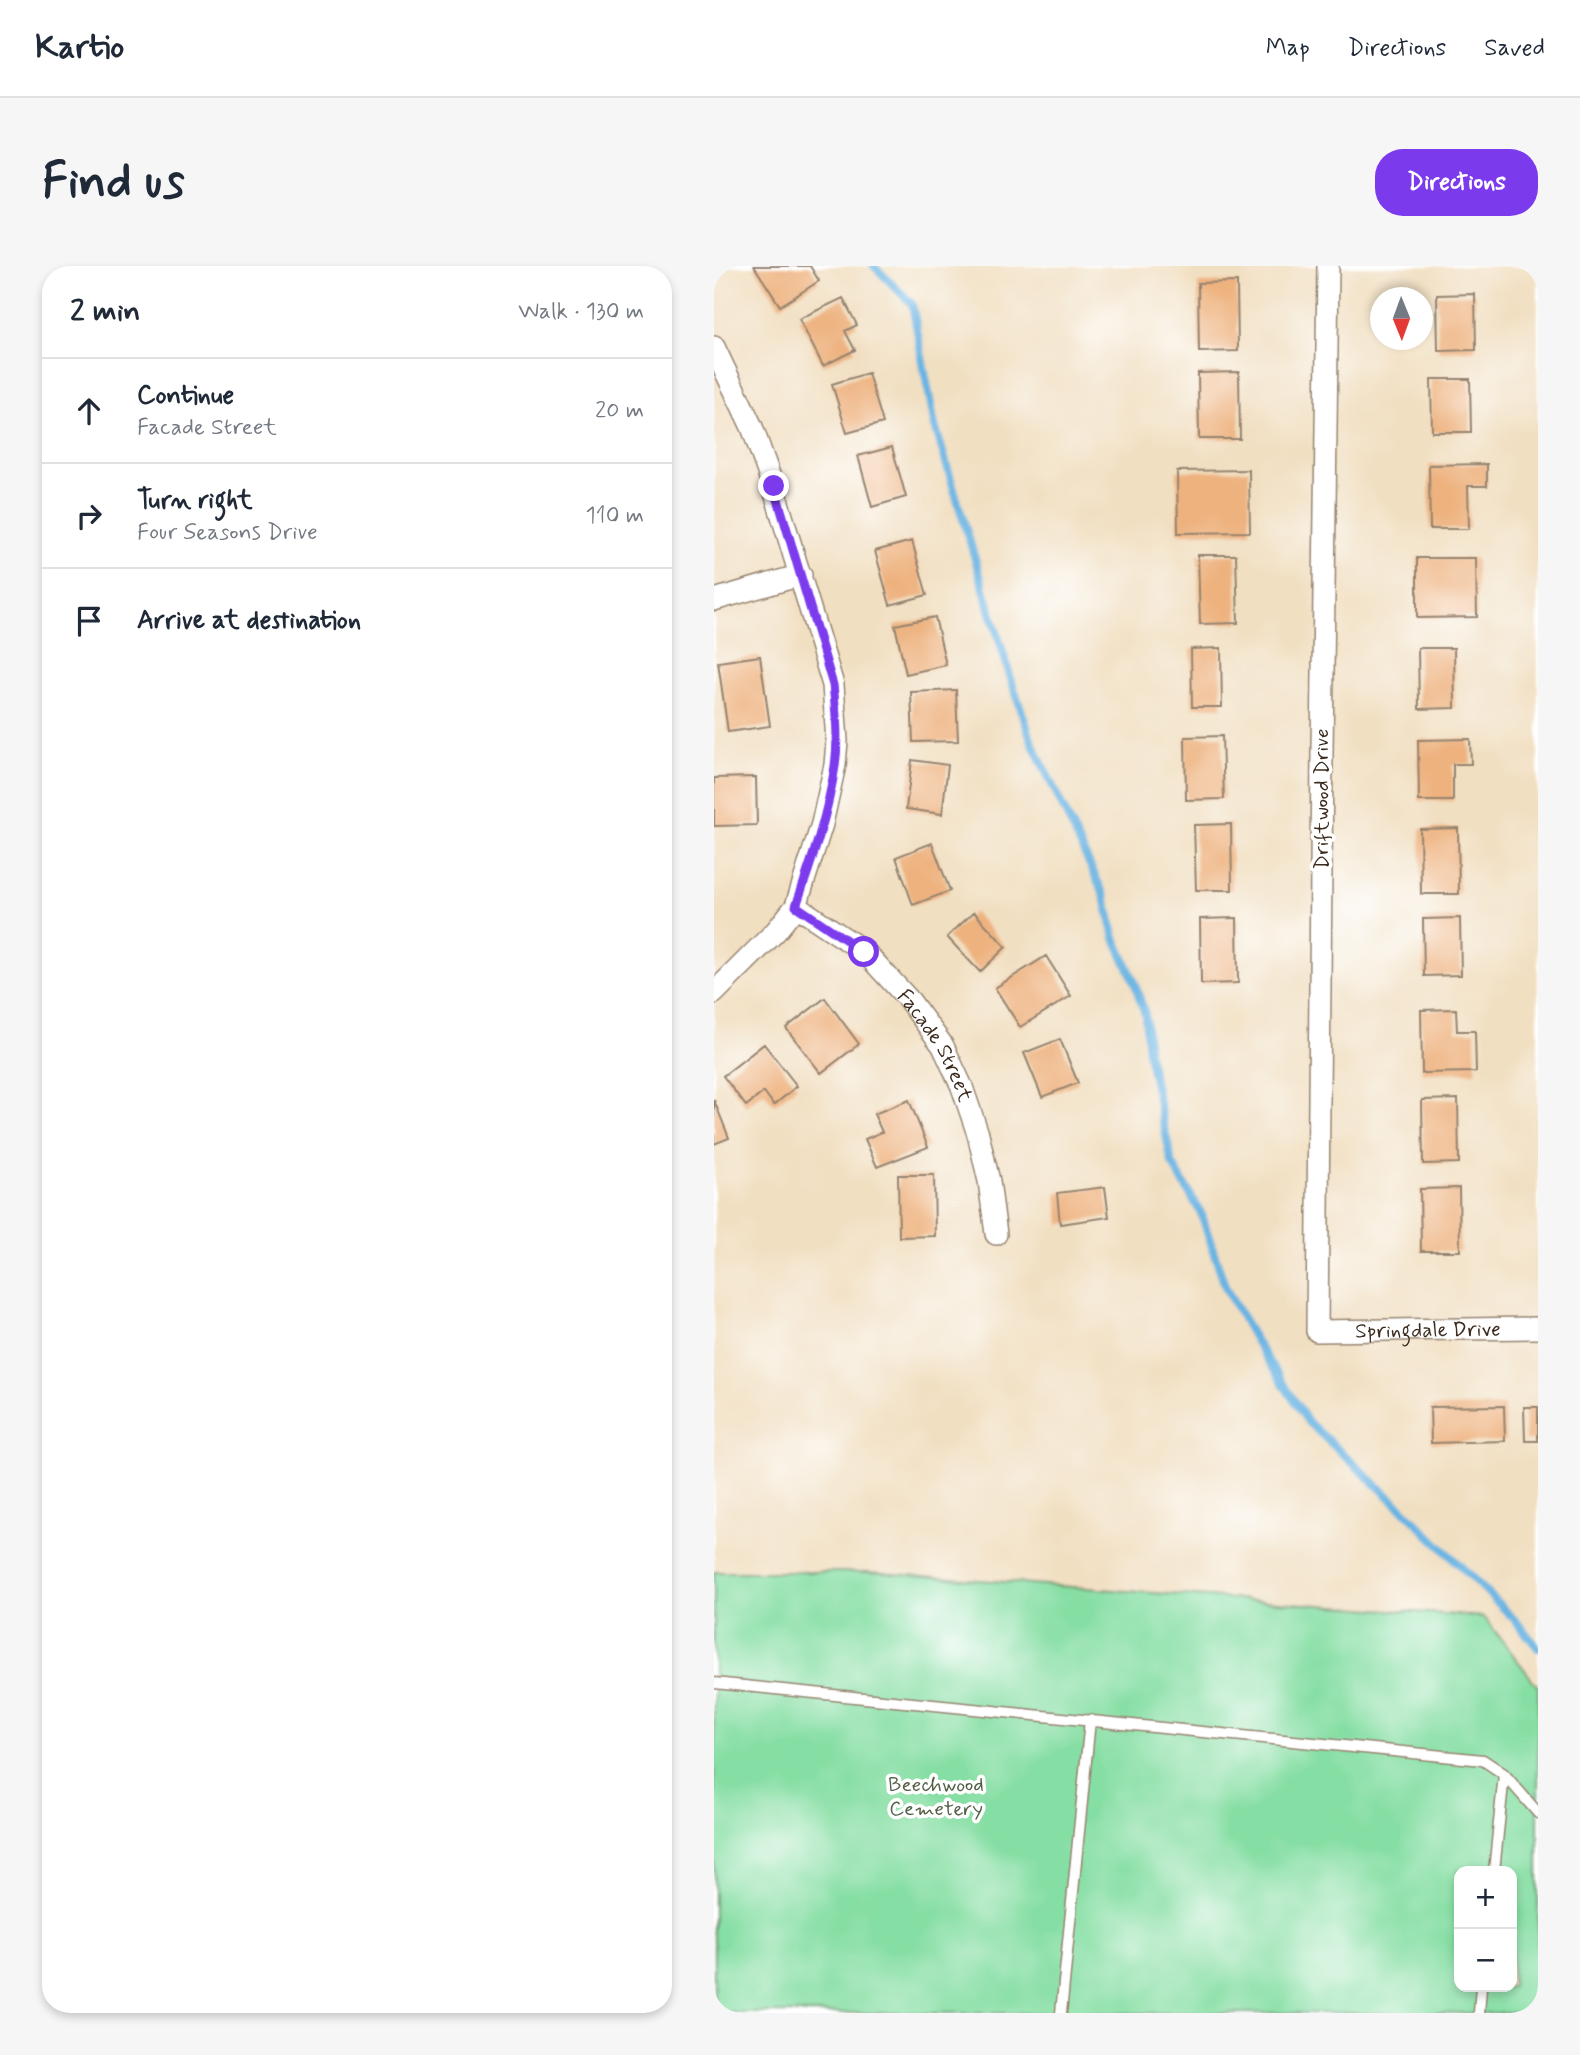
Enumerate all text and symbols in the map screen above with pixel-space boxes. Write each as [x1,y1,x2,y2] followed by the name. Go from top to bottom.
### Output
[35,26,124,70] text: Kartio
[1266,33,1310,64] text: Map
[1348,33,1446,64] text: Directions
[1484,33,1545,64] text: Saved
[1375,149,1538,216] button: Directions
[42,150,185,215] text: Find us
[1370,287,1433,350] north arrow
[70,292,140,331] text: 2 min
[518,297,644,327] text: Walk · 130 m
[137,379,234,413] text: Continue
[70,392,108,430] icon: ahead
[595,396,644,426] text: 20 m
[137,413,277,443] text: Facade Street
[758,470,789,501] route end
[137,484,253,518] text: Turn right
[70,497,108,535] icon: right
[585,501,644,531] text: 110 m
[137,518,318,548] text: Four Seasons Drive
[70,602,108,640] icon: arrive
[137,604,361,638] text: Arrive at destination
[1308,729,1336,869] street label: Driftwood Drive
[848,936,879,967] route start
[891,983,979,1106] street label: Facade Street
[1355,1316,1501,1347] street label: Springdale Drive
[888,1771,984,1823] park label: Beechwood Cemetery
[1454,1866,1517,1992] map controls
[1454,1866,1517,1929] button: +
[1454,1929,1517,1992] button: −

